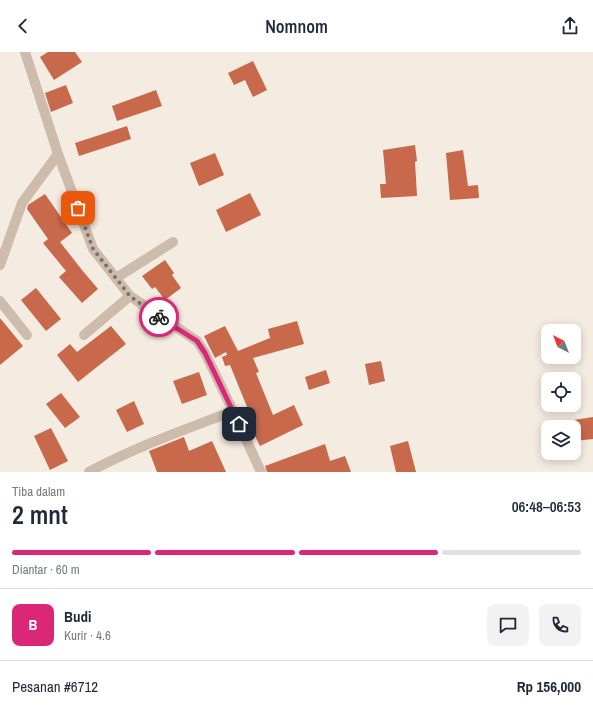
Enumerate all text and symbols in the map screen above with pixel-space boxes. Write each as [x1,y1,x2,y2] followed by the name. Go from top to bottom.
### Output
[265,14,328,39] text: Nomnom
[12,15,34,37] icon: back
[559,15,581,37] icon: share
[61,191,95,225] pin
[67,197,89,219] icon: bag
[139,297,179,337] courier
[148,306,170,328] icon: bike
[541,324,581,364] north arrow
[541,324,581,460] map controls
[541,372,581,412] button: locate
[222,407,256,441] pin
[228,413,250,435] icon: home
[541,420,581,460] button: layers
[12,483,65,500] text: Tiba dalam
[512,496,581,517] text: 06:48–06:53
[12,497,68,532] text: 2 mnt
[12,561,80,578] text: Diantar · 60 m
[487,604,529,646] button: chat
[539,604,581,646] button: phone
[64,606,91,627] text: Budi
[29,614,37,635] text: B
[64,627,111,644] text: Kurir · 4.6
[12,676,98,697] text: Pesanan #6712
[517,676,581,697] text: Rp 156,000

